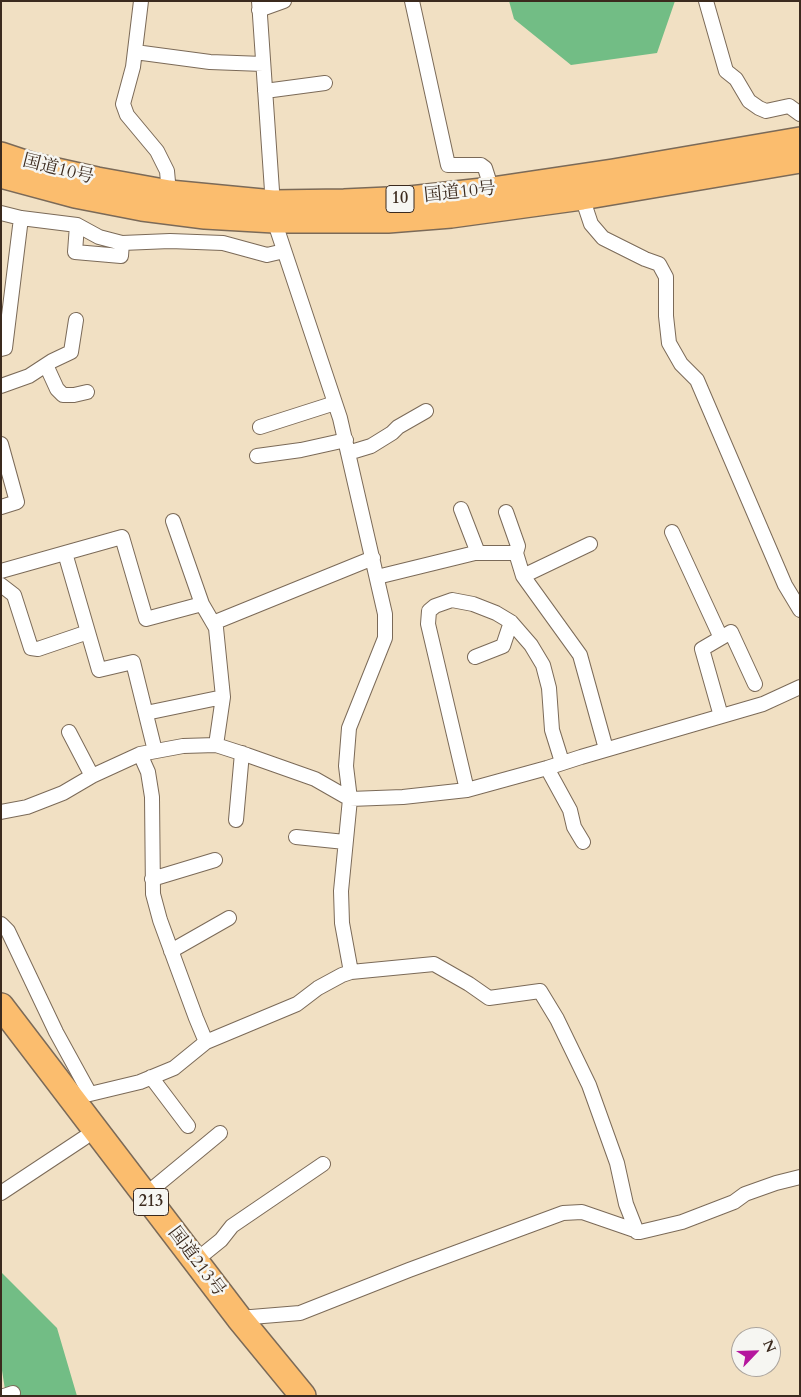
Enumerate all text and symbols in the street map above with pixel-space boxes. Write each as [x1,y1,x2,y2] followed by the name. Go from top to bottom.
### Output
[20,151,96,189] street label: 国道10号
[423,178,497,208] street label: 国道10号
[386,185,414,212] road number: 10
[134,1188,168,1216] road number: 213
[163,1223,229,1301] street label: 国道213号
[731,1327,781,1377] north arrow
[758,1337,780,1356] text: N

